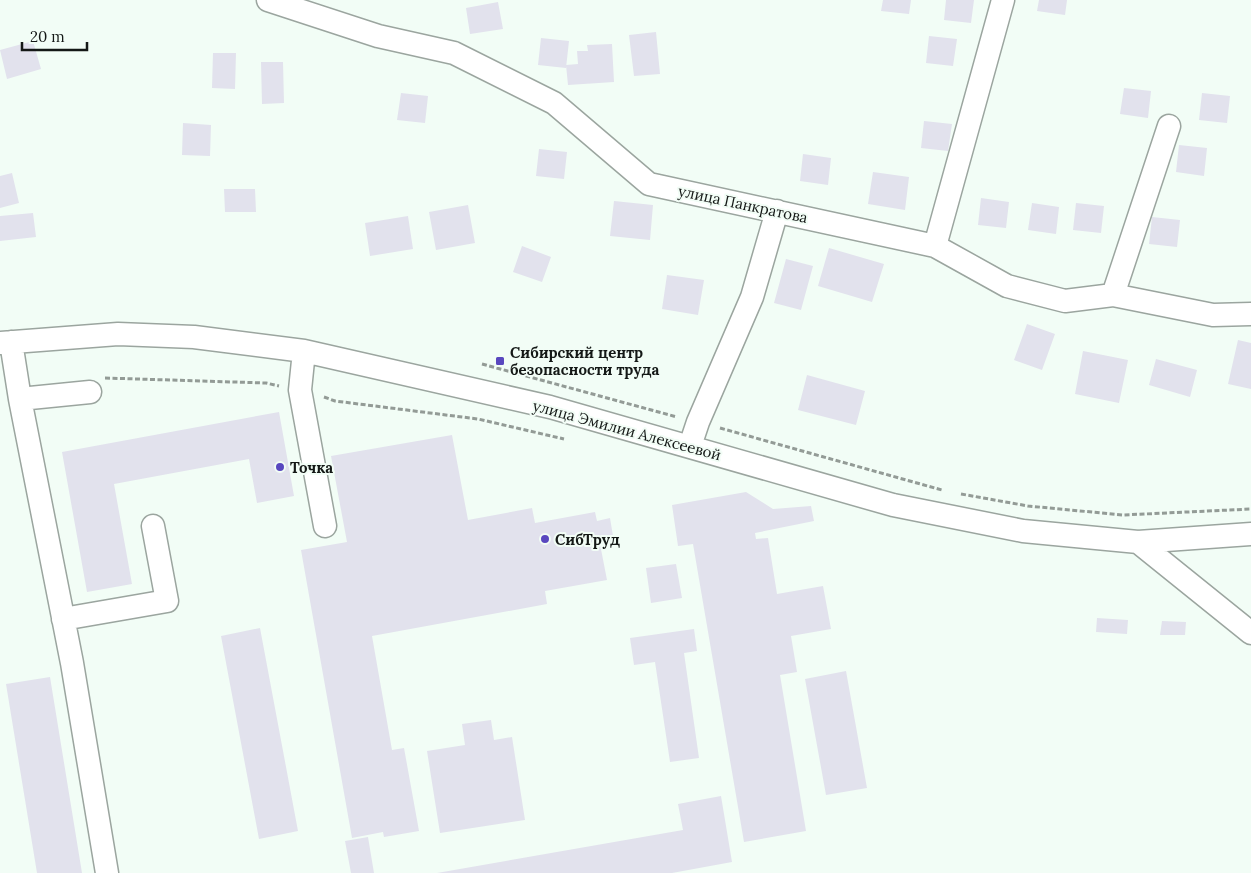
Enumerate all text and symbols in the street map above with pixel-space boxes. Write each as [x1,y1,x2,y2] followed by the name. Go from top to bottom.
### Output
[22,20,88,52] scale bar
[30,27,65,46] text: 20 m
[676,181,810,227] street label: улица Панкратова
[510,343,659,379] place label: Сибирский центр безопасности труда
[494,355,506,367] marker: Сибирский центр безопасности труда
[531,396,723,464] street label: улица Эмилии Алексеевой
[290,458,333,477] place label: Точка
[274,461,286,473] marker: Точка
[555,530,620,549] place label: СибТруд
[539,533,551,545] marker: СибТруд

